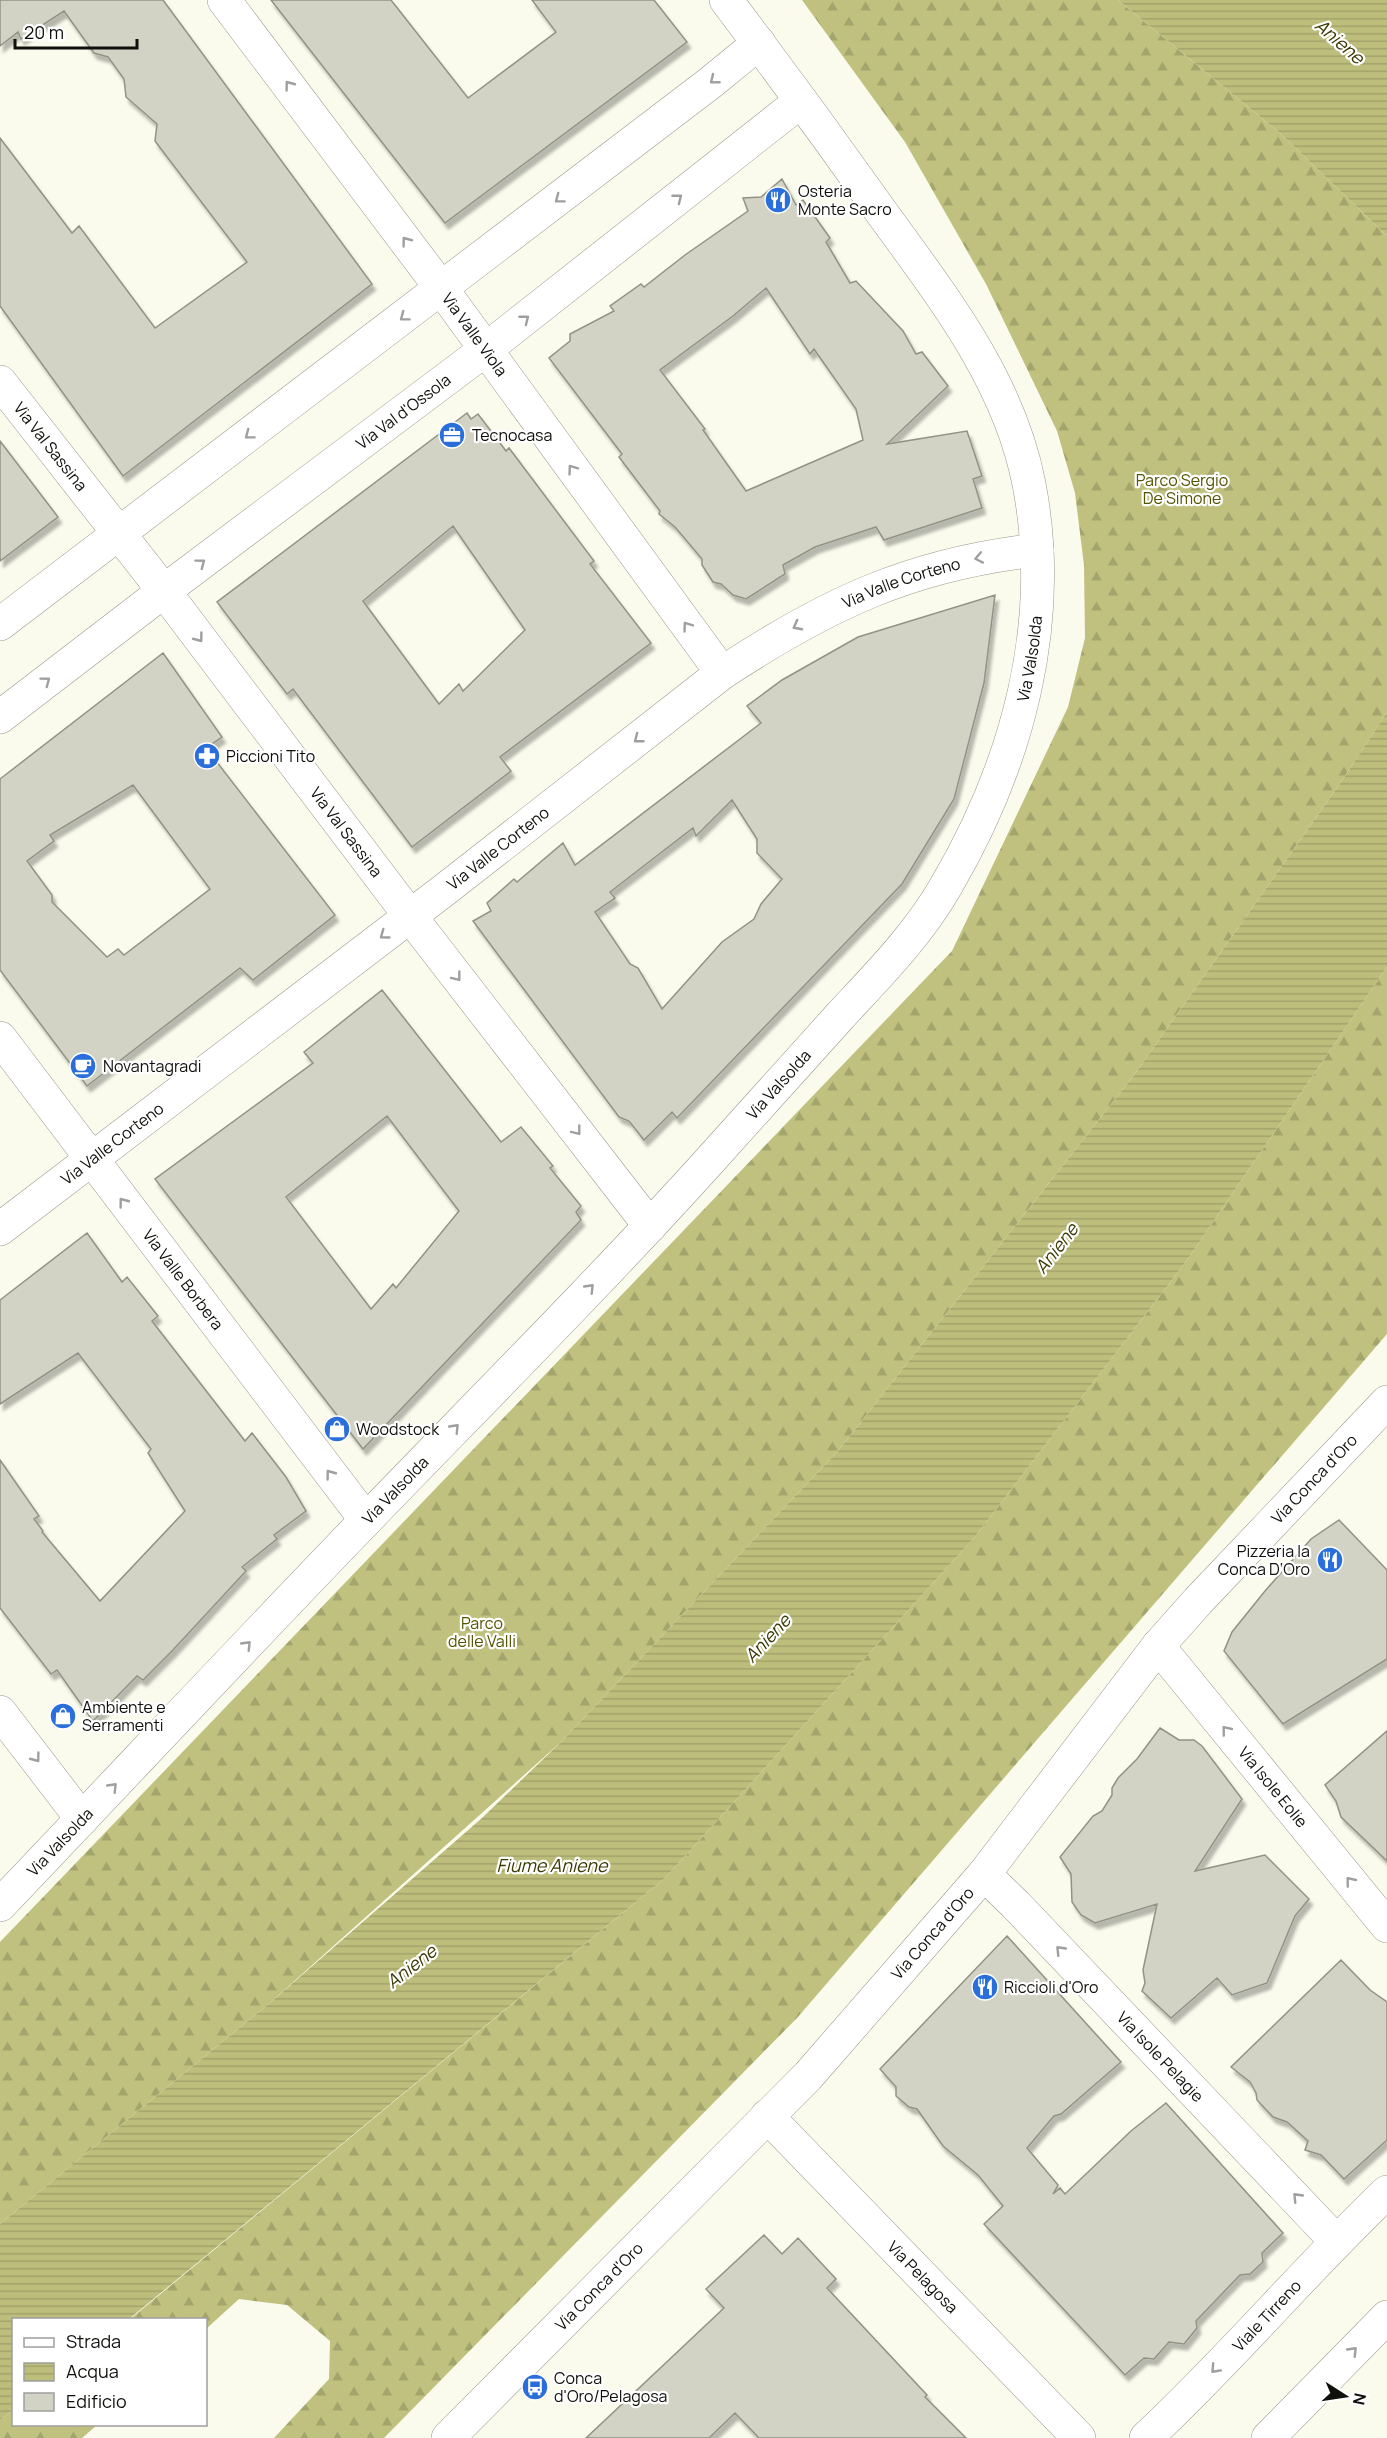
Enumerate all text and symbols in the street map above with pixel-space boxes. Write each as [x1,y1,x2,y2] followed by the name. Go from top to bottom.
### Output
[15,12,136,50] scale bar
[1310,13,1371,70] water label: Aniene
[24,20,64,44] text: 20 m
[710,73,721,84] one-way arrow
[285,81,296,92] one-way arrow
[798,180,892,220] place label: Osteria Monte Sacro
[763,185,793,215] restaurant icon: Osteria Monte Sacro
[555,192,566,203] one-way arrow
[671,195,682,206] one-way arrow
[402,237,413,248] one-way arrow
[437,288,513,381] street label: Via Valle Viola
[399,309,410,320] one-way arrow
[518,316,529,327] one-way arrow
[351,369,455,454] street label: Via Val d'Ossola
[9,397,93,496] street label: Via Val Sassina
[437,420,467,450] office icon: Tecnocasa
[472,424,552,446] place label: Tecnocasa
[244,428,255,439] one-way arrow
[568,464,579,475] one-way arrow
[1136,469,1228,509] park label: Parco Sergio De Simone
[974,551,984,564] one-way arrow
[839,552,962,613] street label: Via Valle Corteno
[195,559,206,570] one-way arrow
[1011,615,1047,704] street label: Via Valsolda
[793,619,803,630] one-way arrow
[683,622,694,633] one-way arrow
[191,631,202,642] one-way arrow
[40,678,51,689] one-way arrow
[634,731,645,742] one-way arrow
[192,741,222,771] pharmacy icon: Piccioni Tito
[226,745,315,767] place label: Piccioni Tito
[305,782,388,882] street label: Via Val Sassina
[442,801,554,895] street label: Via Valle Corteno
[380,928,391,939] one-way arrow
[449,970,460,981] one-way arrow
[741,1045,816,1124] street label: Via Valsolda
[68,1051,98,1081] cafe icon: Novantagradi
[103,1055,201,1077] place label: Novantagradi
[56,1097,168,1190] street label: Via Valle Corteno
[569,1124,580,1135] one-way arrow
[120,1197,131,1208] one-way arrow
[1029,1217,1084,1278] water label: Aniene
[138,1224,229,1334] street label: Via Valle Borbera
[583,1285,594,1295] one-way arrow
[322,1414,352,1444] shop icon: Woodstock
[356,1418,440,1440] place label: Woodstock
[447,1425,458,1436] one-way arrow
[1266,1429,1362,1528] street label: Via Conca d'Oro
[357,1451,433,1529] street label: Via Valsolda
[326,1470,337,1481] one-way arrow
[1218,1540,1310,1580] place label: Pizzeria la Conca D‘Oro
[1315,1545,1345,1575] restaurant icon: Pizzeria la Conca D‘Oro
[739,1608,796,1667] water label: Aniene
[448,1612,516,1652] park label: Parco delle Valli
[240,1642,251,1652] one-way arrow
[82,1696,166,1736] place label: Ambiente e Serramenti
[48,1701,78,1731] shop icon: Ambiente e Serramenti
[1223,1726,1234,1737] one-way arrow
[1234,1742,1313,1832] street label: Via Isole Eolie
[28,1751,39,1762] one-way arrow
[106,1783,117,1793] one-way arrow
[22,1803,98,1881] street label: Via Valsolda
[497,1853,609,1877] water label: Fiume Aniene
[1346,1877,1357,1888] one-way arrow
[886,1882,979,1984] street label: Via Conca d'Oro
[381,1938,442,1993] water label: Aniene
[1056,1947,1067,1957] one-way arrow
[970,1972,1000,2002] restaurant icon: Riccioli d'Oro
[1004,1976,1098,1998] place label: Riccioli d'Oro
[1112,2007,1209,2107] street label: Via Isole Pelagie
[1293,2194,1304,2204] one-way arrow
[883,2236,963,2318] street label: Via Pelagosa
[550,2237,648,2335] street label: Via Conca d'Oro
[1227,2275,1306,2356] street label: Viale Tirreno
[12,2318,207,2426] legend
[66,2329,121,2353] text: Strada
[1346,2348,1357,2359] one-way arrow
[66,2359,119,2383] text: Acqua
[1211,2363,1222,2373] one-way arrow
[1315,2366,1375,2426] north arrow
[554,2367,667,2407] place label: Conca d'Oro/Pelagosa
[520,2372,550,2402] bus stop icon: Conca d'Oro/Pelagosa
[66,2389,127,2413] text: Edificio
[1348,2391,1372,2407] text: N

